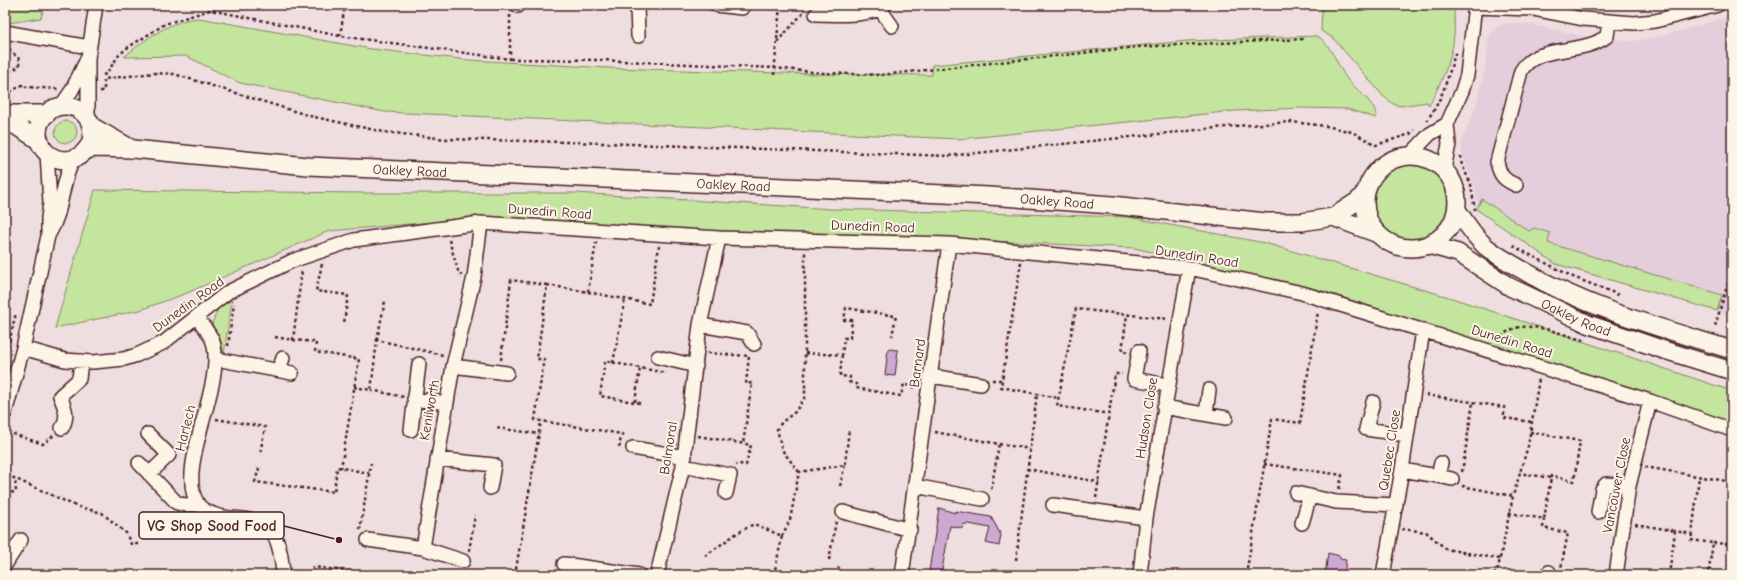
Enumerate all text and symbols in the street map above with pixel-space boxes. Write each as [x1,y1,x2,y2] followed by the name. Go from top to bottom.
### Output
[372,161,447,181] street label: Oakley Road
[696,175,771,195] street label: Oakley Road
[1019,190,1095,213] street label: Oakley Road
[507,200,592,223] street label: Dunedin Road
[831,217,915,236] street label: Dunedin Road
[1154,242,1240,271] street label: Dunedin Road
[149,273,227,336] street label: Dunedin Road
[1538,295,1613,340] street label: Oakley Road
[1469,321,1554,362] street label: Dunedin Road
[906,338,929,389] street label: Barnard
[1132,376,1161,460] street label: Hudson Close
[416,378,443,442] street label: Kenilworth
[172,403,199,453] street label: Harlech
[1375,408,1404,492] street label: Quebec Close
[656,420,681,476] street label: Balmoral
[1599,436,1634,535] street label: Vancouver Close
[139,512,284,539] callout: VG Shop Sood Food
[147,517,277,535] text: VG Shop Sood Food

